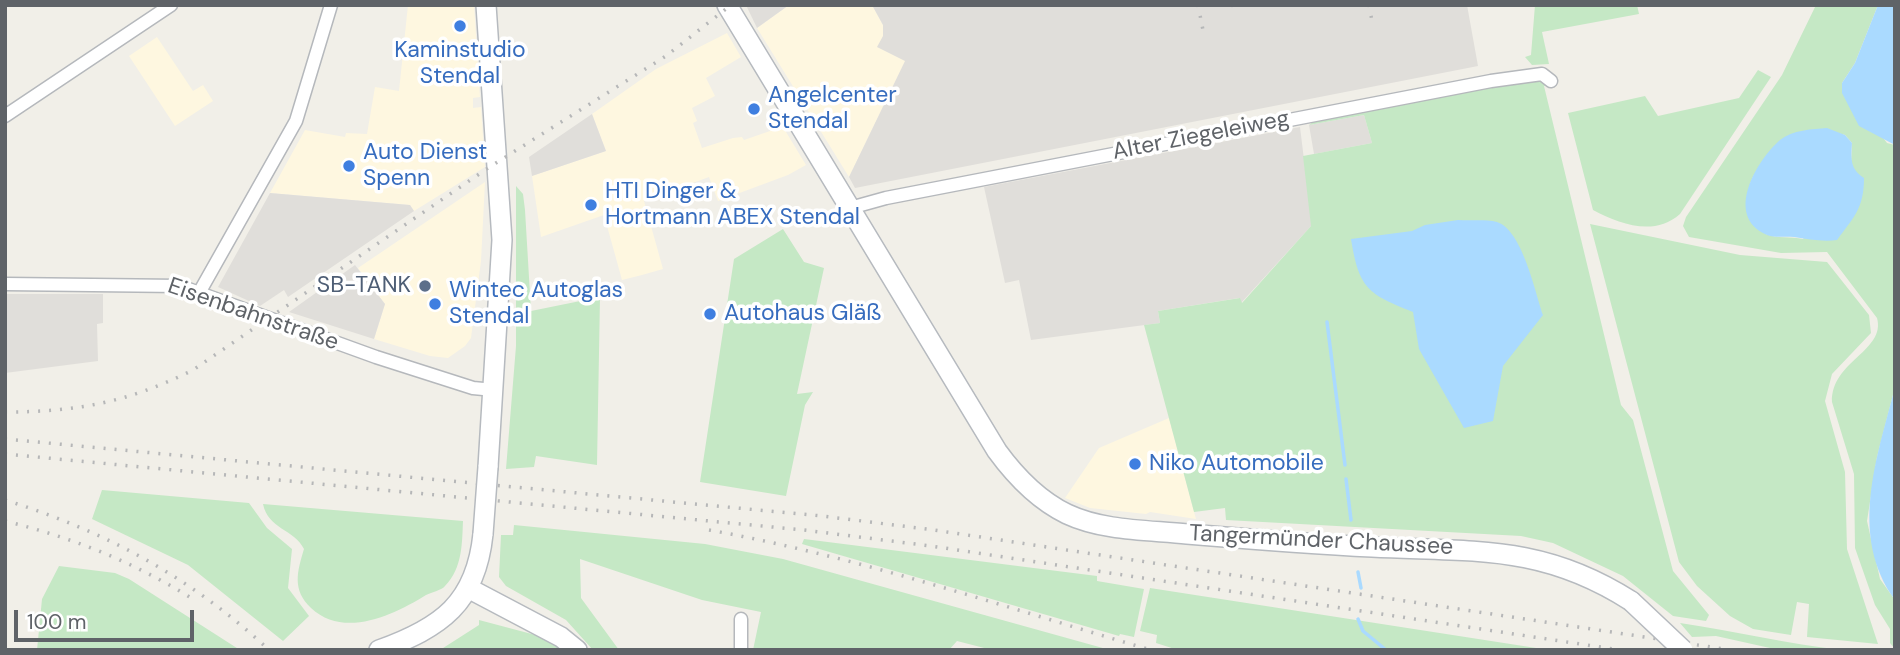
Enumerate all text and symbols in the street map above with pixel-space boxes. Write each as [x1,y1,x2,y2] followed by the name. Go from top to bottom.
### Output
[452,18,468,34] marker: Kaminstudio Stendal
[394,37,526,91] place label: Kaminstudio Stendal
[768,82,897,136] place label: Angelcenter Stendal
[746,101,762,117] marker: Angelcenter Stendal
[1110,105,1292,167] street label: Alter Ziegeleiweg
[363,139,487,193] place label: Auto Dienst Spenn
[341,158,357,174] marker: Auto Dienst Spenn
[605,178,860,232] place label: HTI Dinger & Hortmann ABEX Stendal
[583,197,599,213] marker: HTI Dinger & Hortmann ABEX Stendal
[317,272,411,300] place label: SB-TANK
[164,273,342,357] street label: Eisenbahnstraße
[449,277,623,331] place label: Wintec Autoglas Stendal
[417,278,433,294] marker: SB-TANK
[427,296,443,312] marker: Wintec Autoglas Stendal
[724,300,881,328] place label: Autohaus Gläß
[702,306,718,322] marker: Autohaus Gläß
[1149,450,1324,478] place label: Niko Automobile
[1127,456,1143,472] marker: Niko Automobile
[1188,520,1454,562] street label: Tangermünder Chaussee
[18,596,198,640] scale bar
[27,608,87,636] text: 100 m

